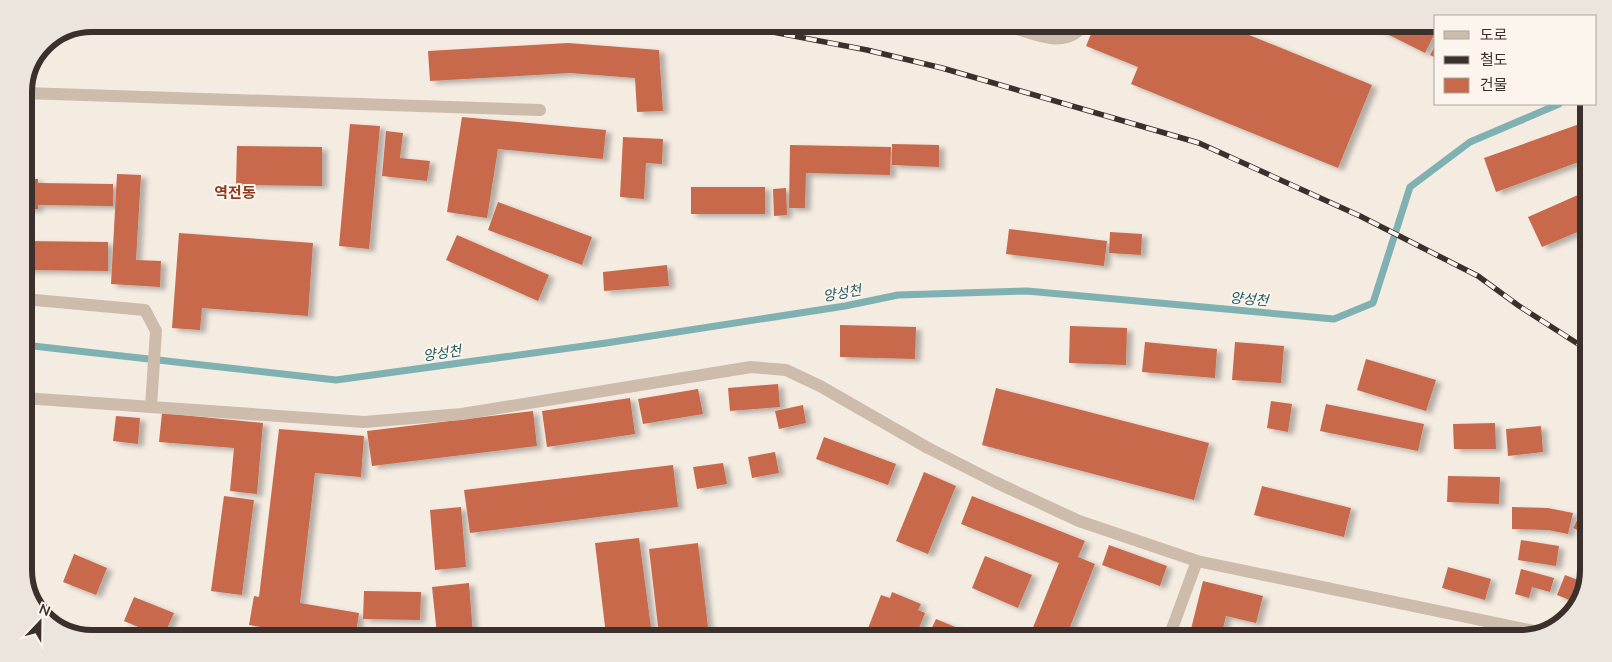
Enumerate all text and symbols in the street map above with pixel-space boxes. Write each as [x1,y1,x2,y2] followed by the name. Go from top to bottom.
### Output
[1434,15,1597,105] legend
[1480,25,1508,44] text: 도로
[1480,50,1508,69] text: 철도
[1480,75,1508,94] text: 건물
[214,183,256,202] district label: 역전동
[821,281,864,305] water label: 양성천
[1229,288,1270,310] water label: 양성천
[422,341,463,365] water label: 양성천
[15,597,65,647] north arrow
[37,600,53,620] text: N

